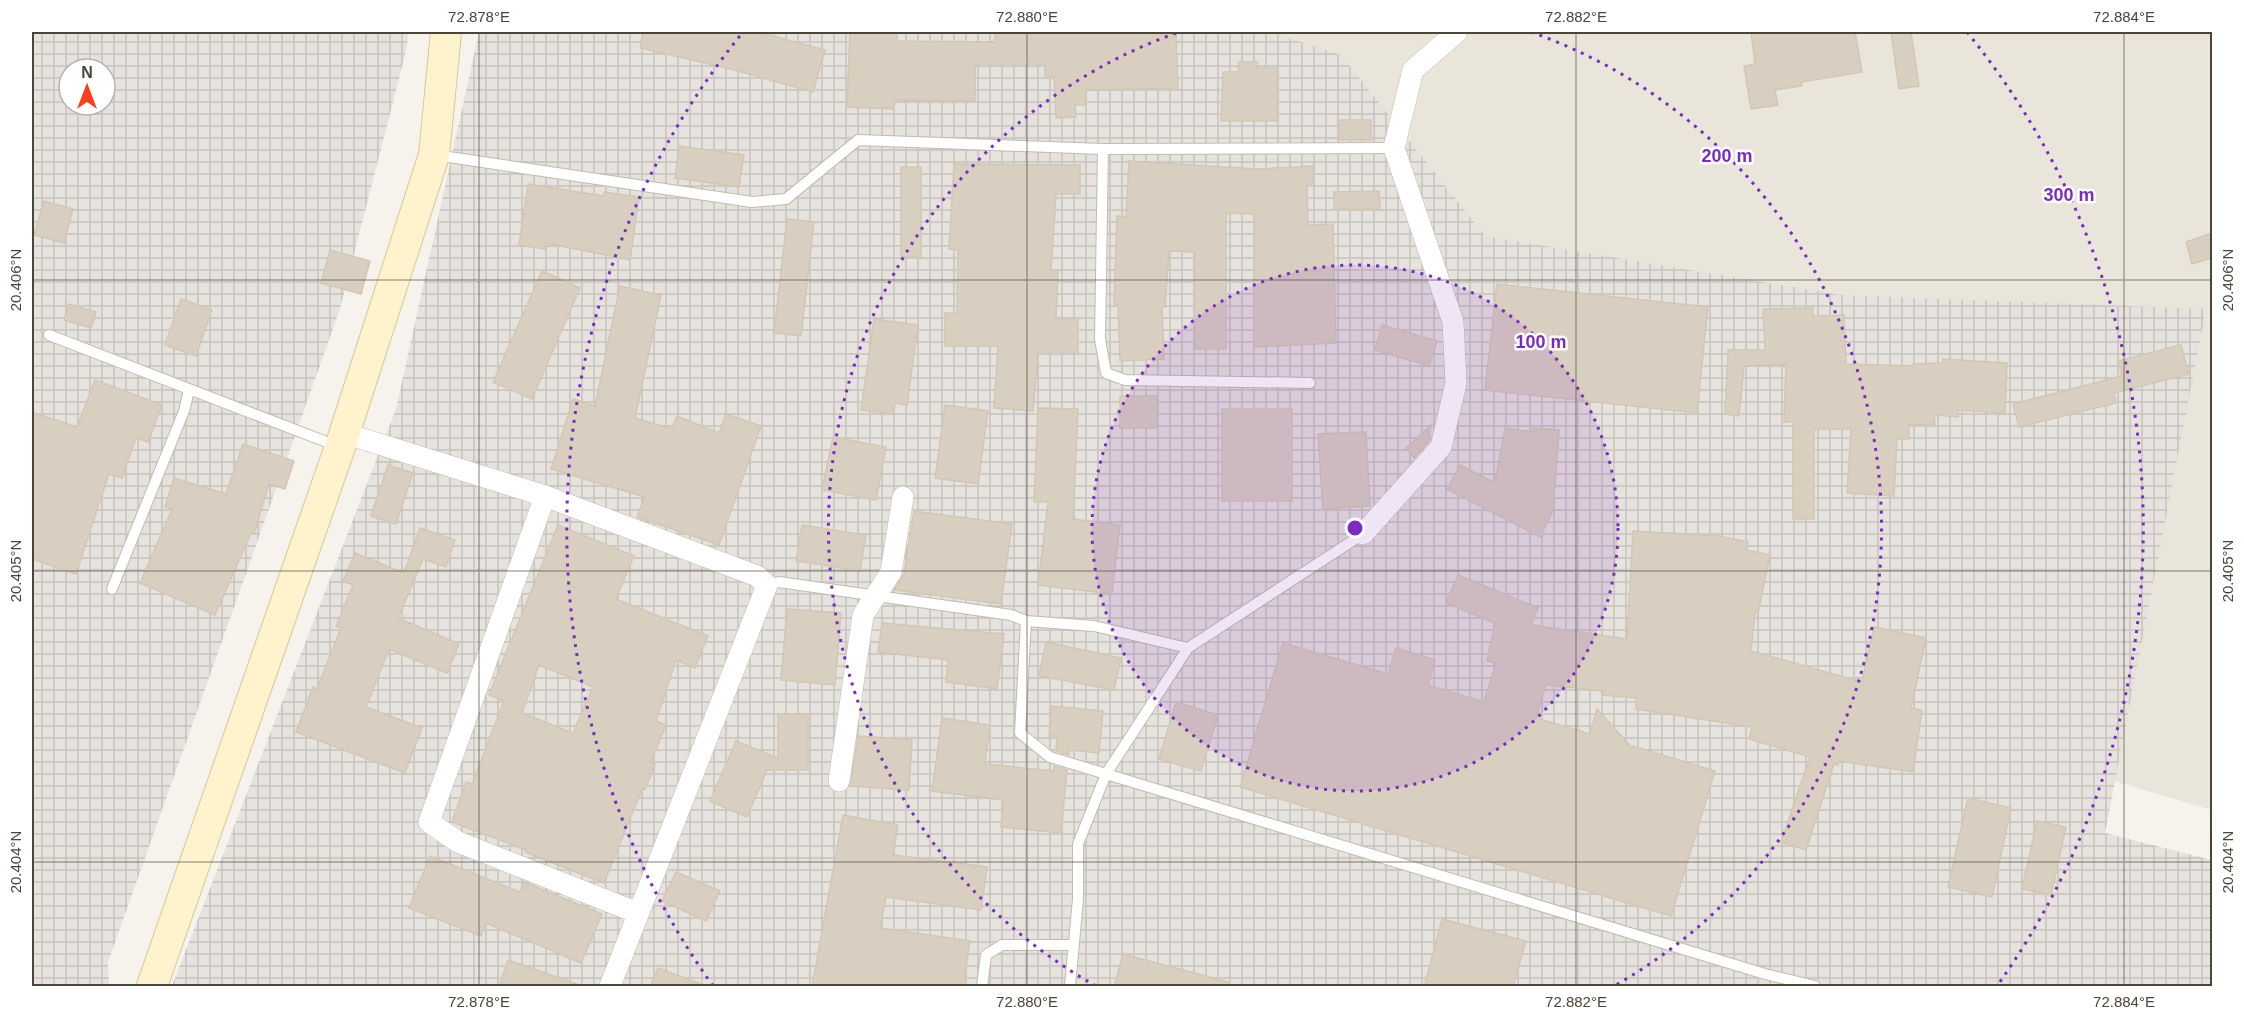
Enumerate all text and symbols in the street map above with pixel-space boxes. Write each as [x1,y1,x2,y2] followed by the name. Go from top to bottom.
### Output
[448,8,510,25] text: 72.878°E
[996,8,1058,25] text: 72.880°E
[1545,8,1607,25] text: 72.882°E
[2093,8,2155,25] text: 72.884°E
[57,57,117,117] north arrow
[81,64,93,81] text: N
[1701,146,1753,166] text: 200 m
[2043,185,2095,205] text: 300 m
[7,249,24,311] text: 20.406°N
[2219,249,2236,311] text: 20.406°N
[1515,332,1567,352] text: 100 m
[1345,518,1365,538] centre of rings
[7,540,24,602] text: 20.405°N
[2219,540,2236,602] text: 20.405°N
[7,831,24,893] text: 20.404°N
[2219,831,2236,893] text: 20.404°N
[448,993,510,1010] text: 72.878°E
[996,993,1058,1010] text: 72.880°E
[1545,993,1607,1010] text: 72.882°E
[2093,993,2155,1010] text: 72.884°E

